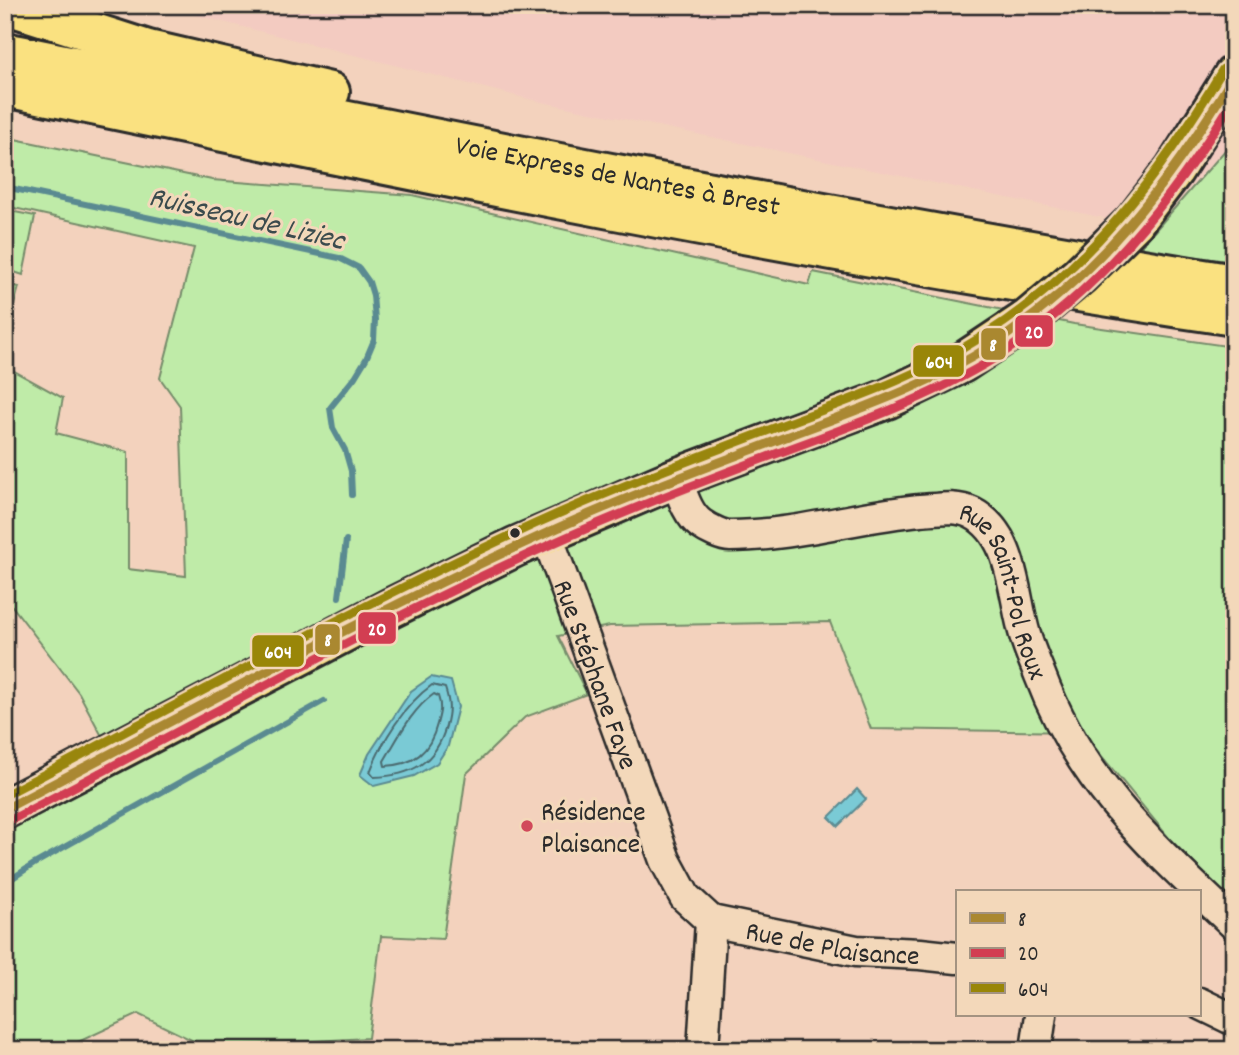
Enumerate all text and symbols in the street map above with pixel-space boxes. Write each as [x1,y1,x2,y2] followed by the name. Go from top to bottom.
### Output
[451,128,783,230] street label: Voie Express de Nantes à Brest
[144,178,350,265] water label: Ruisseau de Liziec
[1014,314,1054,348] line badge: 20
[1025,321,1043,348] text: 20
[980,327,1007,361] line badge: 8
[989,334,997,361] text: 8
[912,344,965,378] line badge: 604
[925,351,953,378] text: 604
[953,495,1055,687] street label: Rue Saint-Pol Roux
[508,526,522,540] unlabelled marker
[540,575,645,776] street label: Rue Stéphane Faye
[357,611,397,645] line badge: 20
[368,618,386,645] text: 20
[314,623,341,656] line badge: 8
[324,629,332,656] text: 8
[251,634,305,668] line badge: 604
[264,641,292,668] text: 604
[541,795,646,867] place label: Résidence Plaisance
[519,818,535,834] marker: Résidence Plaisance
[956,890,1200,1016] legend
[1018,907,1026,937] text: 8
[741,914,920,979] street label: Rue de Plaisance
[1018,941,1039,971] text: 20
[1018,977,1048,1007] text: 604

